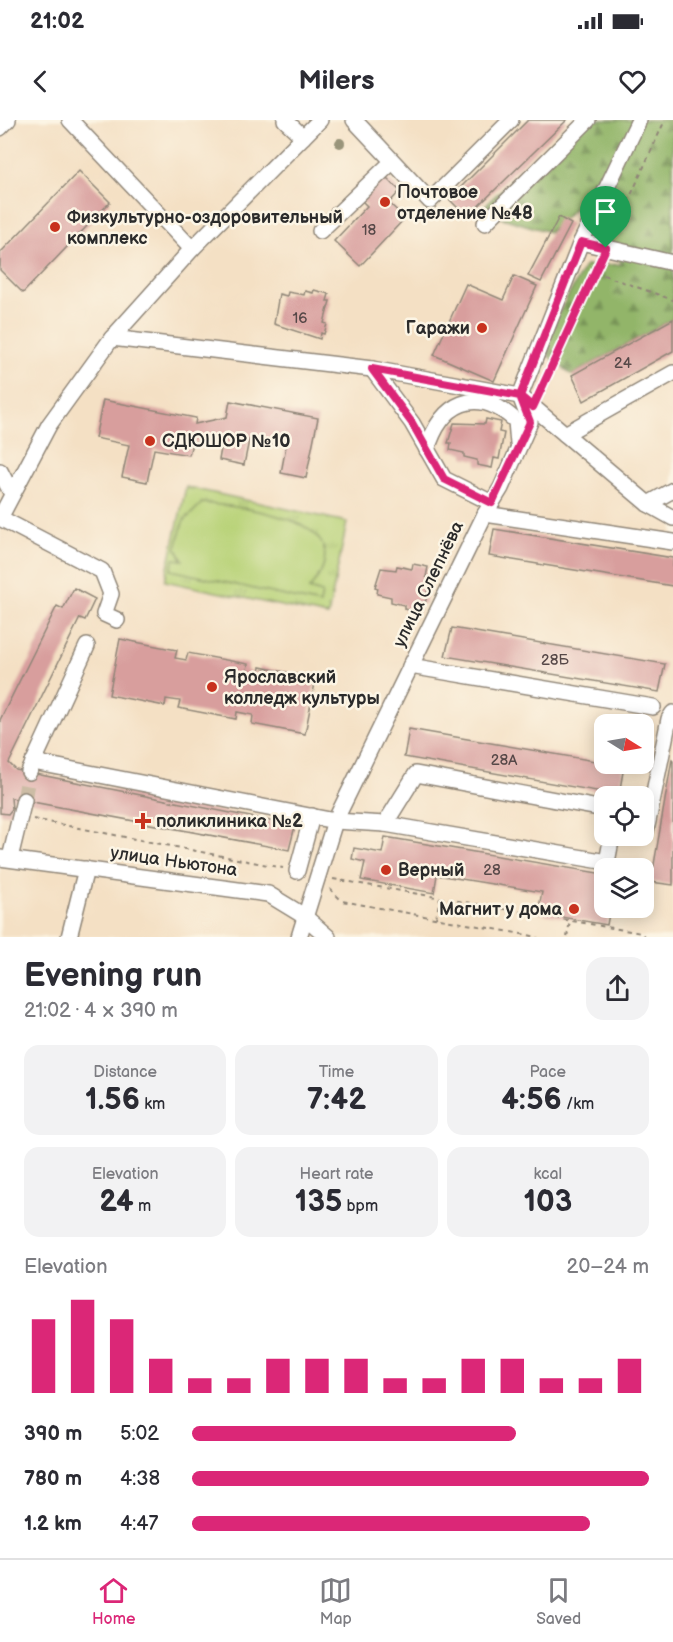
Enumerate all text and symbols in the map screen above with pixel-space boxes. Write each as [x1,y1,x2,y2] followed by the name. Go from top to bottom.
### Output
[30,8,84,35] text: 21:02
[24,65,57,98] icon: back
[298,65,375,97] text: Milers
[616,65,649,98] icon: heart
[397,182,533,224] place label: Почтовое отделение №48
[580,186,631,248] pin
[378,195,392,209] marker: Почтовое отделение №48
[589,195,622,228] icon: arrive
[67,207,343,249] place label: Физкультурно-оздоровительный комплекс
[48,220,62,234] marker: Физкультурно-оздоровительный комплекс
[362,221,377,240] house number: 18
[293,309,307,328] house number: 16
[406,318,470,339] place label: Гаражи
[475,321,489,335] marker: Гаражи
[614,354,632,373] house number: 24
[162,431,290,452] place label: СДЮШОР №10
[143,434,157,448] marker: СДЮШОР №10
[389,517,468,651] street label: улица Слепнёва
[541,651,570,670] house number: 28Б
[224,667,380,709] place label: Ярославский колледж культуры
[205,680,219,694] marker: Ярославский колледж культуры
[594,714,654,774] north arrow
[594,714,654,918] map controls
[491,751,518,770] house number: 28А
[594,786,654,846] button: locate
[156,811,303,832] place label: поликлиника №2
[134,812,152,830] marker: поликлиника №2
[109,842,239,881] street label: улица Ньютона
[594,858,654,918] button: layers
[398,860,464,881] place label: Верный
[483,861,501,880] house number: 28
[379,863,393,877] marker: Верный
[439,899,563,920] place label: Магнит у дома
[567,902,581,916] marker: Магнит у дома
[24,956,202,996] text: Evening run
[586,957,649,1020] button: share
[24,999,178,1023] text: 21:02 · 4 × 390 m
[93,1063,157,1082] text: Distance
[319,1063,354,1082] text: Time
[530,1063,566,1082] text: Pace
[85,1082,140,1118] text: 1.56
[307,1082,366,1118] text: 7:42
[501,1082,562,1118] text: 4:56
[140,1095,165,1114] text: km
[562,1095,594,1114] text: /km
[92,1165,159,1184] text: Elevation
[300,1165,373,1184] text: Heart rate
[533,1165,562,1184] text: kcal
[99,1184,134,1220] text: 24
[295,1184,342,1220] text: 135
[523,1184,572,1220] text: 103
[134,1197,151,1216] text: m
[342,1197,378,1216] text: bpm
[24,1255,107,1279] text: Elevation
[567,1255,649,1279] text: 20–24 m
[24,1422,82,1446] text: 390 m
[120,1422,159,1446] text: 5:02
[24,1467,82,1491] text: 780 m
[120,1467,160,1491] text: 4:38
[24,1512,82,1536] text: 1.2 km
[120,1512,158,1536] text: 4:47
[92,1574,135,1629] tab: Home
[319,1574,352,1629] tab: Map
[536,1574,581,1629] tab: Saved

